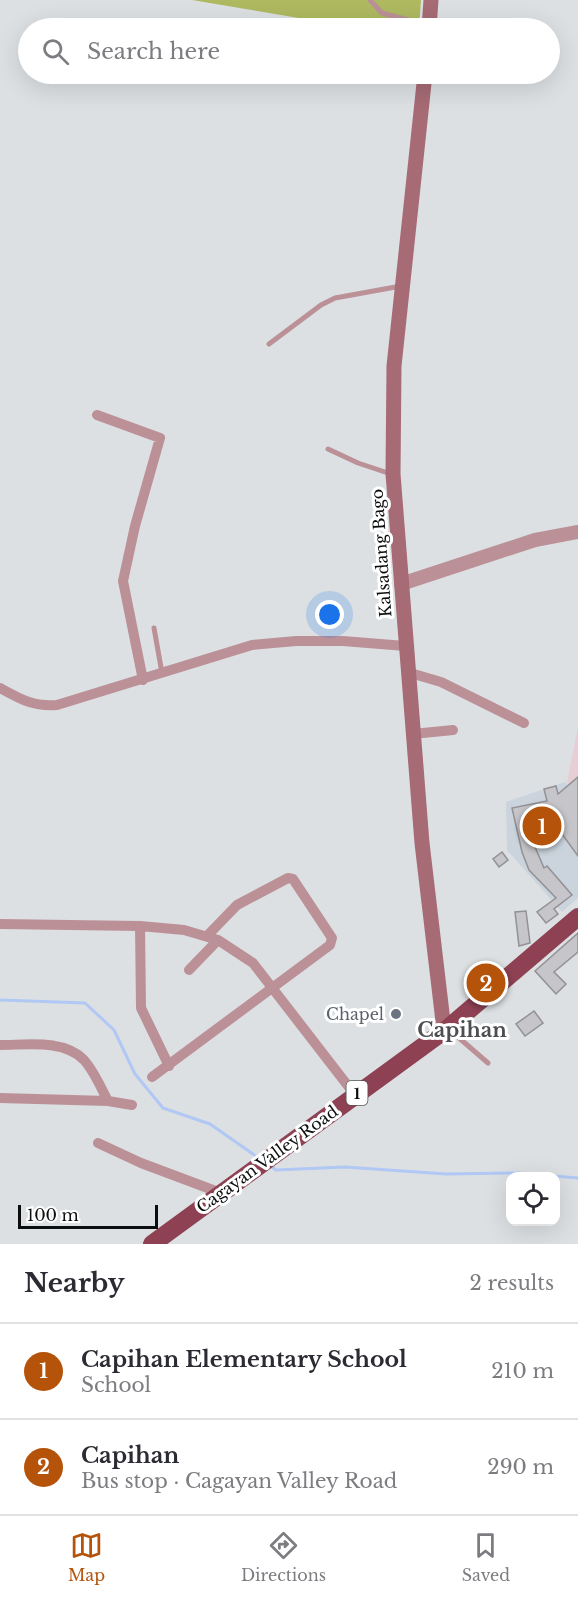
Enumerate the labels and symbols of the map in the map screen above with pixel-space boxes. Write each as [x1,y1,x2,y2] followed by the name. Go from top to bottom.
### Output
[367,488,395,618] street label: Kalsadang Bago
[315,600,344,629] your location
[522,804,562,848] pin: 1
[466,960,506,1006] pin: 2
[326,1004,384,1024] place label: Chapel
[389,1007,403,1021] marker: Chapel
[417,1018,507,1042] district label: Capihan
[346,1081,368,1105] road number: 1
[192,1101,342,1217] street label: Cagayan Valley Road
[18,1202,158,1230] scale bar

